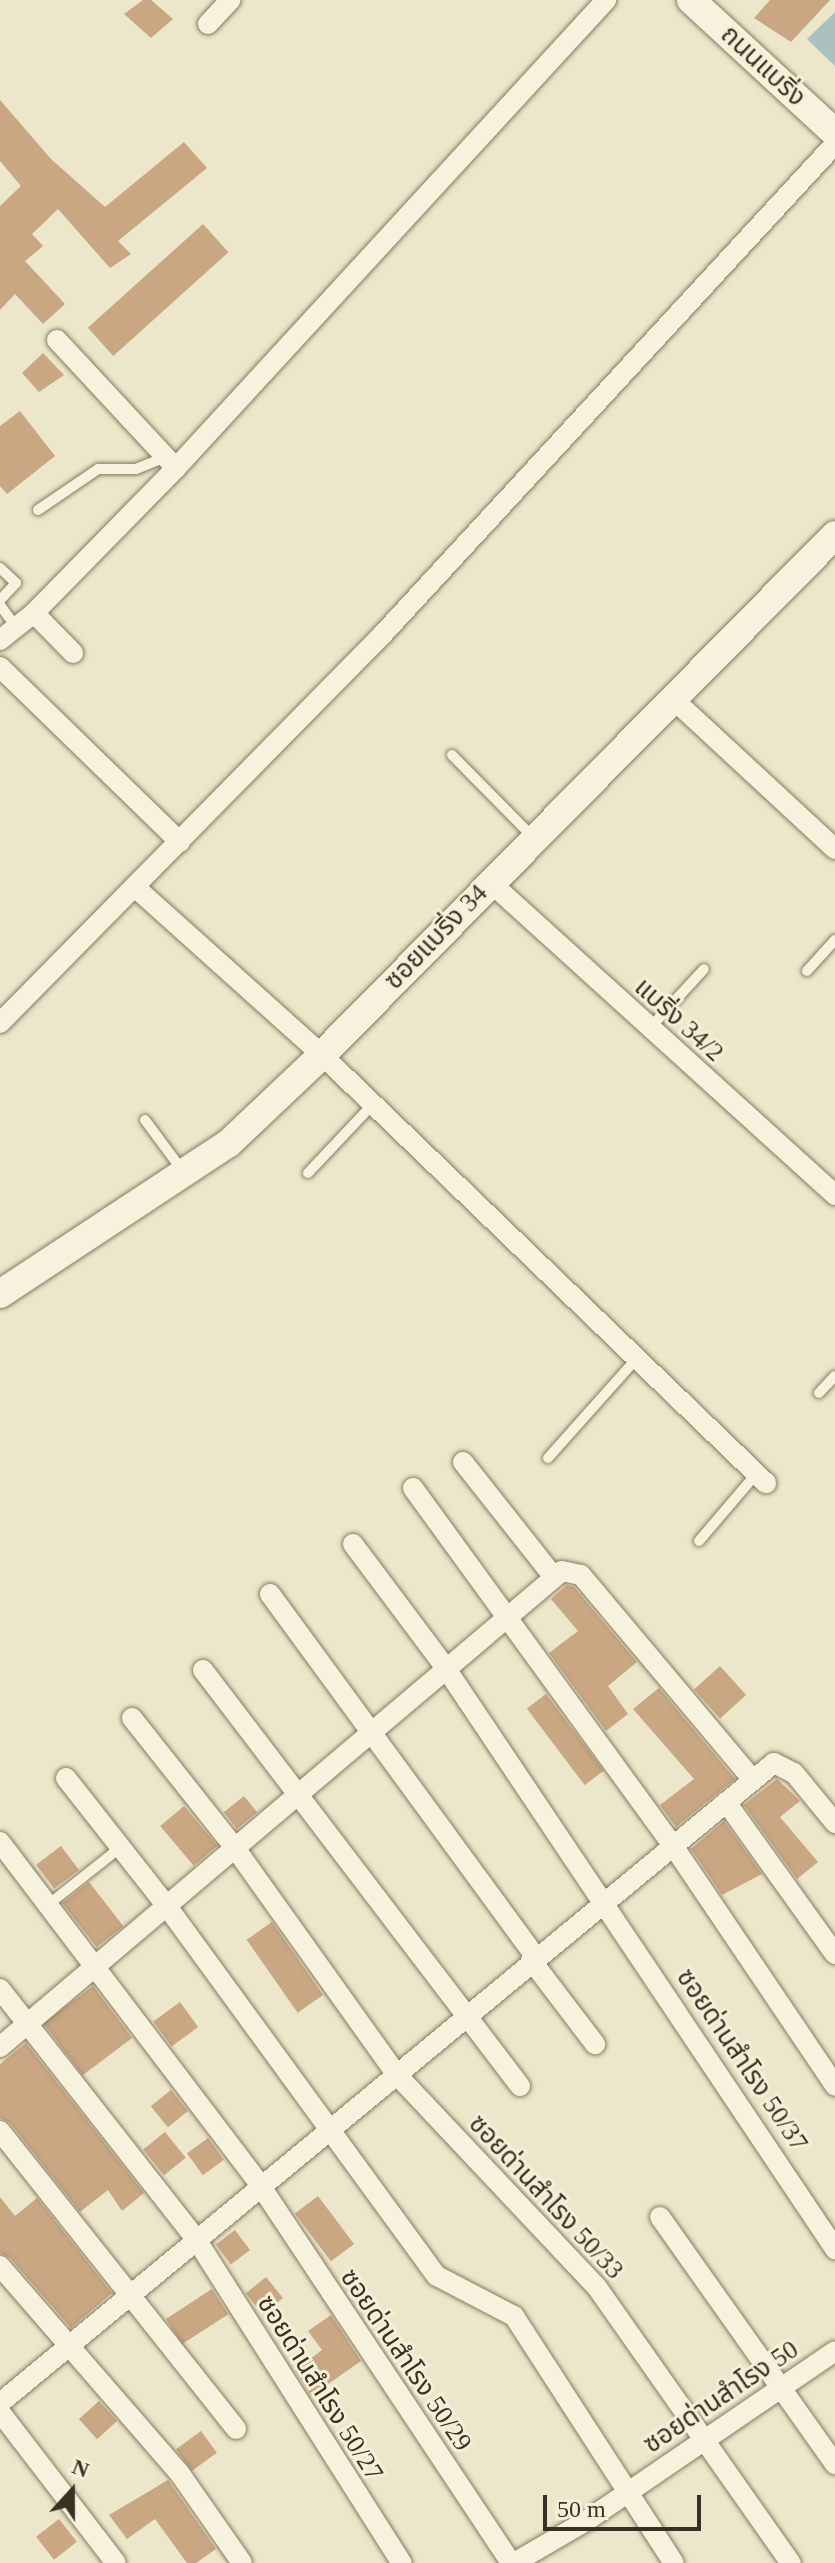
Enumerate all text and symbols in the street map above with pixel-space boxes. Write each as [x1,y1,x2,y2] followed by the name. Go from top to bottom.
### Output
[714,19,812,113] street label: ถนนแบริ่ง
[378,878,494,996] street label: ซอยแบริ่ง 34
[628,972,730,1068] street label: แบริ่ง 34/2
[670,1963,814,2157] street label: ซอยด่านสำโรง 50/37
[462,2109,630,2285] street label: ซอยด่านสำโรง 50/33
[334,2263,478,2457] street label: ซอยด่านสำโรง 50/29
[250,2289,390,2487] street label: ซอยด่านสำโรง 50/27
[638,2334,804,2460] street label: ซอยด่านสำโรง 50
[32,2451,112,2531] north arrow
[69,2454,93,2483] text: N
[547,2479,705,2529] scale bar
[557,2496,606,2522] text: 50 m

